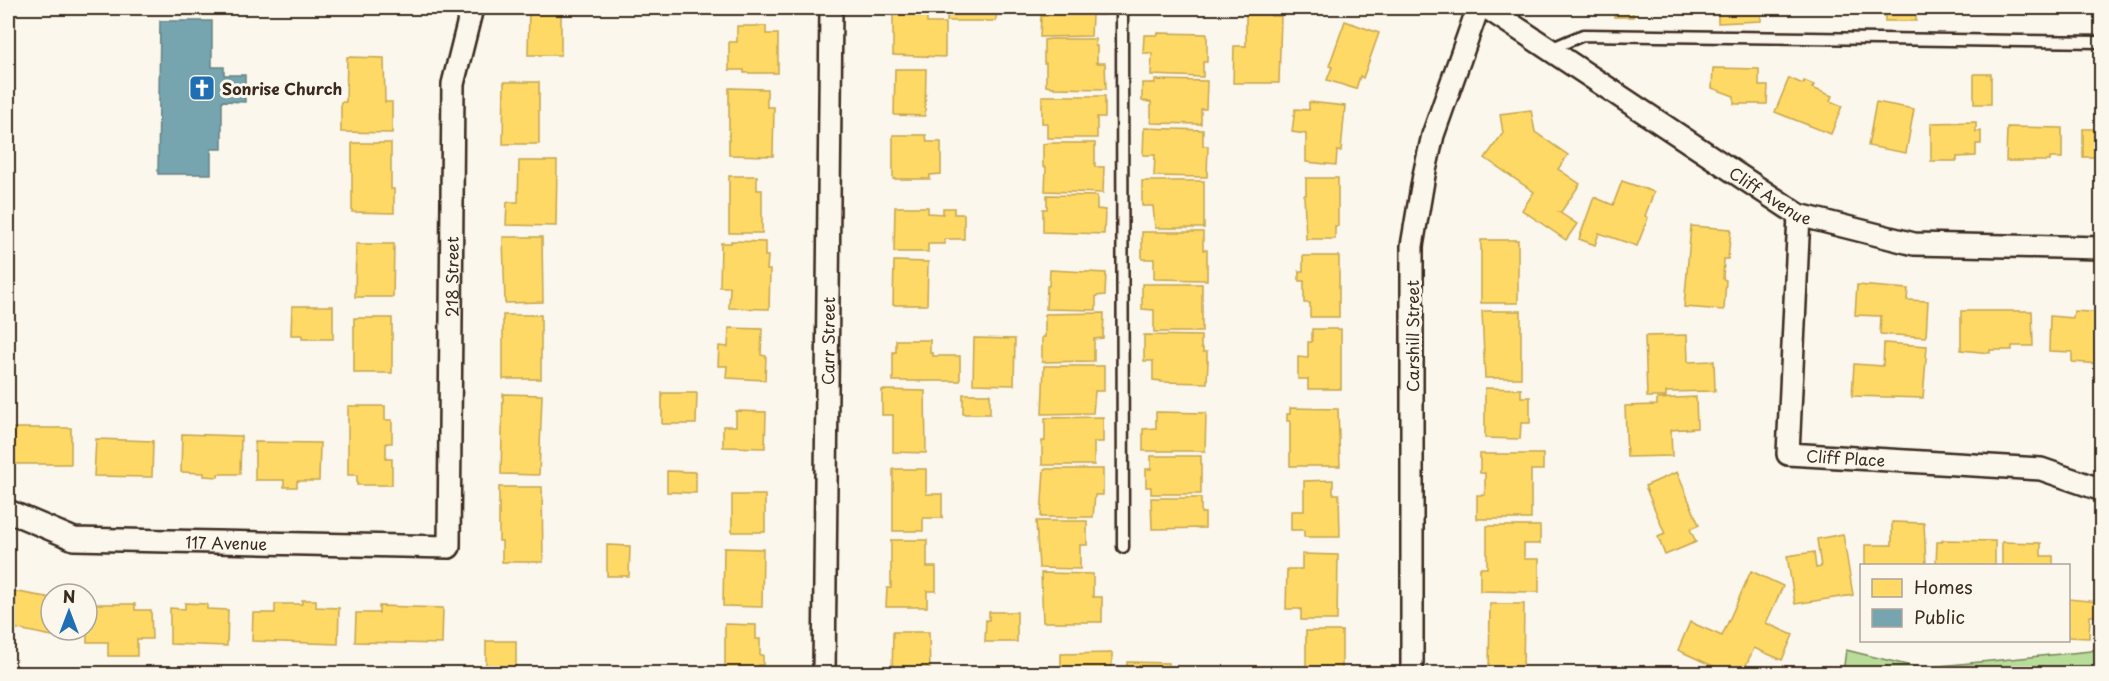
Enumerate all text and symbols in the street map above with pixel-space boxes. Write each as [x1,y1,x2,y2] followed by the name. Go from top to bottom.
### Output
[187,73,217,103] church icon: Sonrise Church
[222,76,342,100] place label: Sonrise Church
[1725,160,1814,230] street label: Cliff Avenue
[439,236,464,317] street label: 218 Street
[1400,279,1424,392] street label: Carshill Street
[815,296,840,385] street label: Carr Street
[1805,443,1886,472] street label: Cliff Place
[185,529,268,555] street label: 117 Avenue
[1860,564,2070,642] legend
[1914,573,1972,600] text: Homes
[39,582,99,642] north arrow
[63,584,75,608] text: N
[1914,603,1965,630] text: Public

